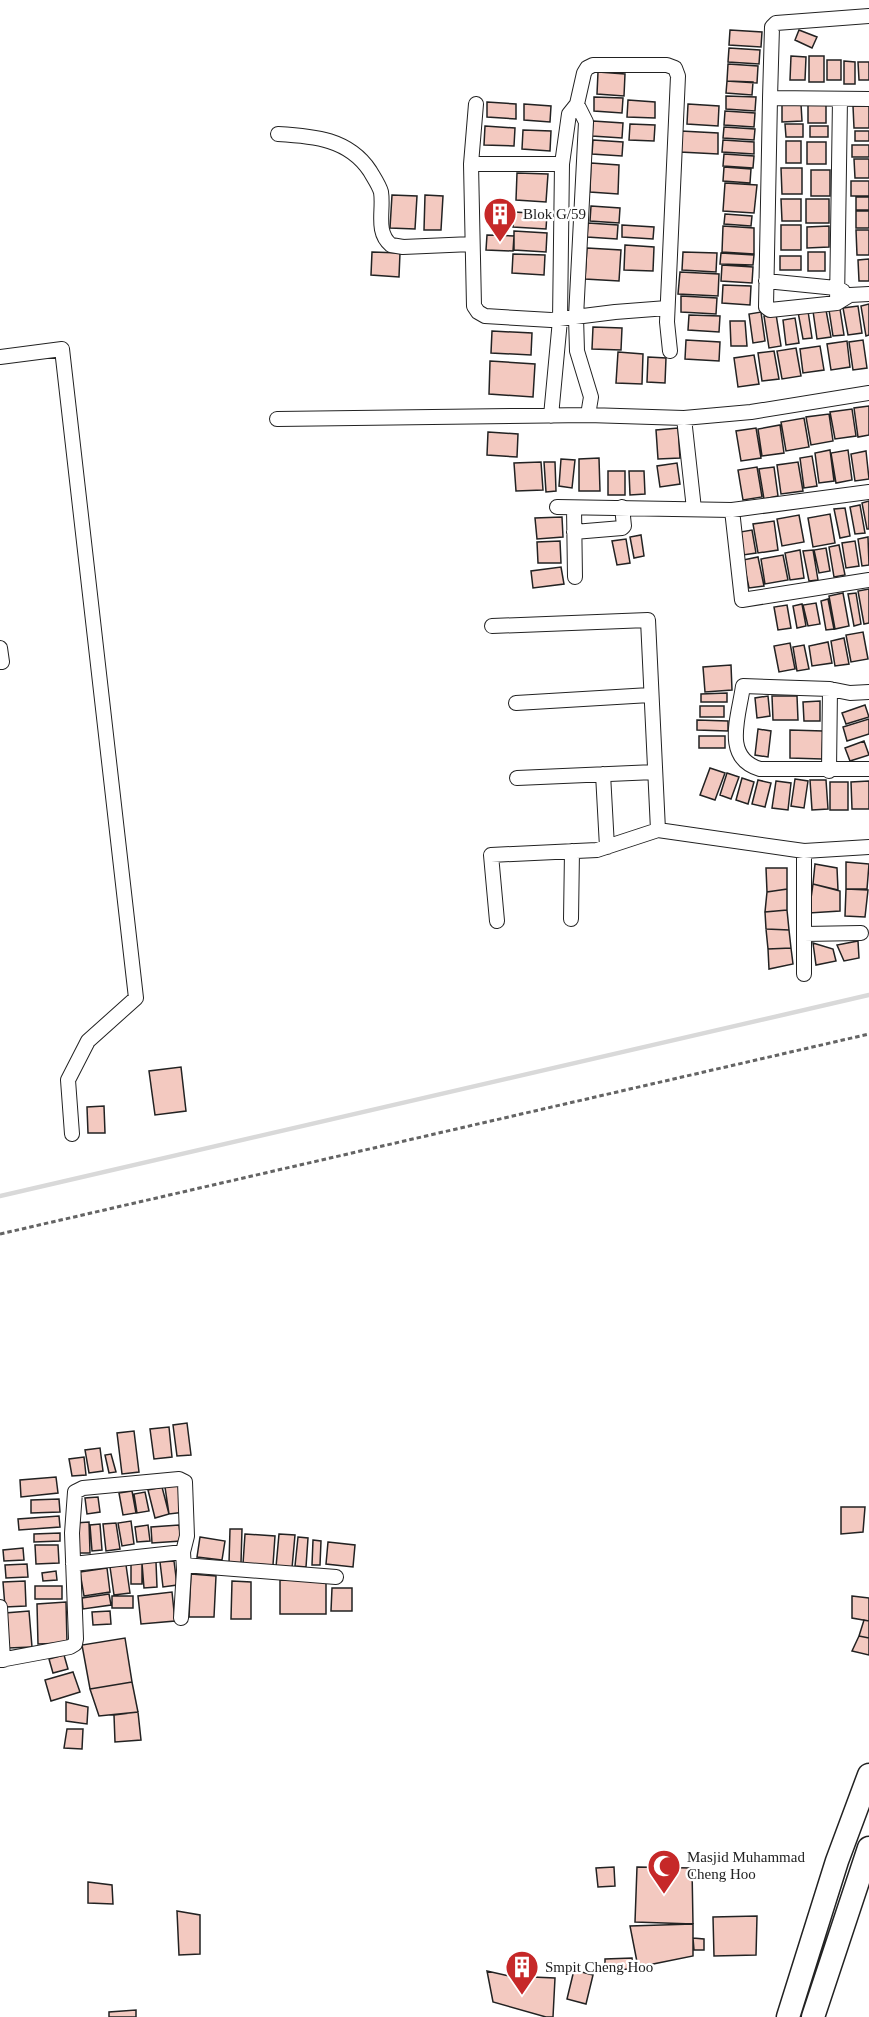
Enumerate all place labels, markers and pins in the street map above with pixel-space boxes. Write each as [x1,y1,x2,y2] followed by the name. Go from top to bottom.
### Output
[482,196,518,243] building icon: Blok G/59
[523,206,586,222] place label: Blok G/59
[646,1848,682,1895] mosque icon: Masjid Muhammad Cheng Hoo
[687,1849,805,1882] place label: Masjid Muhammad Cheng Hoo
[504,1949,540,1996] building icon: Smpit Cheng Hoo
[545,1959,653,1975] place label: Smpit Cheng Hoo

